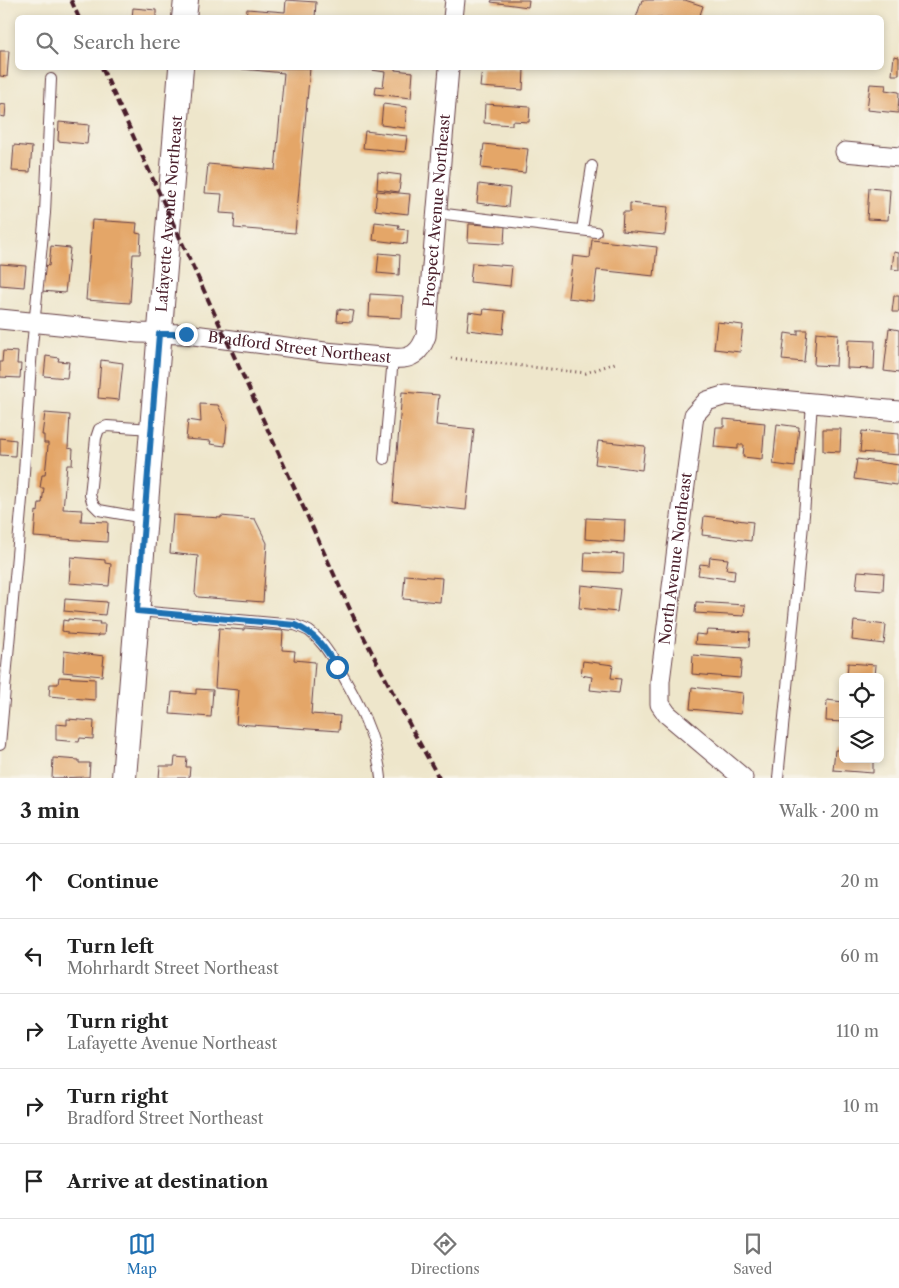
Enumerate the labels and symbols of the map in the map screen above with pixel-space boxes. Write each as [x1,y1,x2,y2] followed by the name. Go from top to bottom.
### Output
[419,112,454,308] street label: Prospect Avenue Northeast
[151,114,186,313] street label: Lafayette Avenue Northeast
[175,323,198,346] route end
[207,327,393,367] street label: Bradford Street Northeast
[655,471,696,646] street label: North Avenue Northeast
[326,656,349,679] route start

